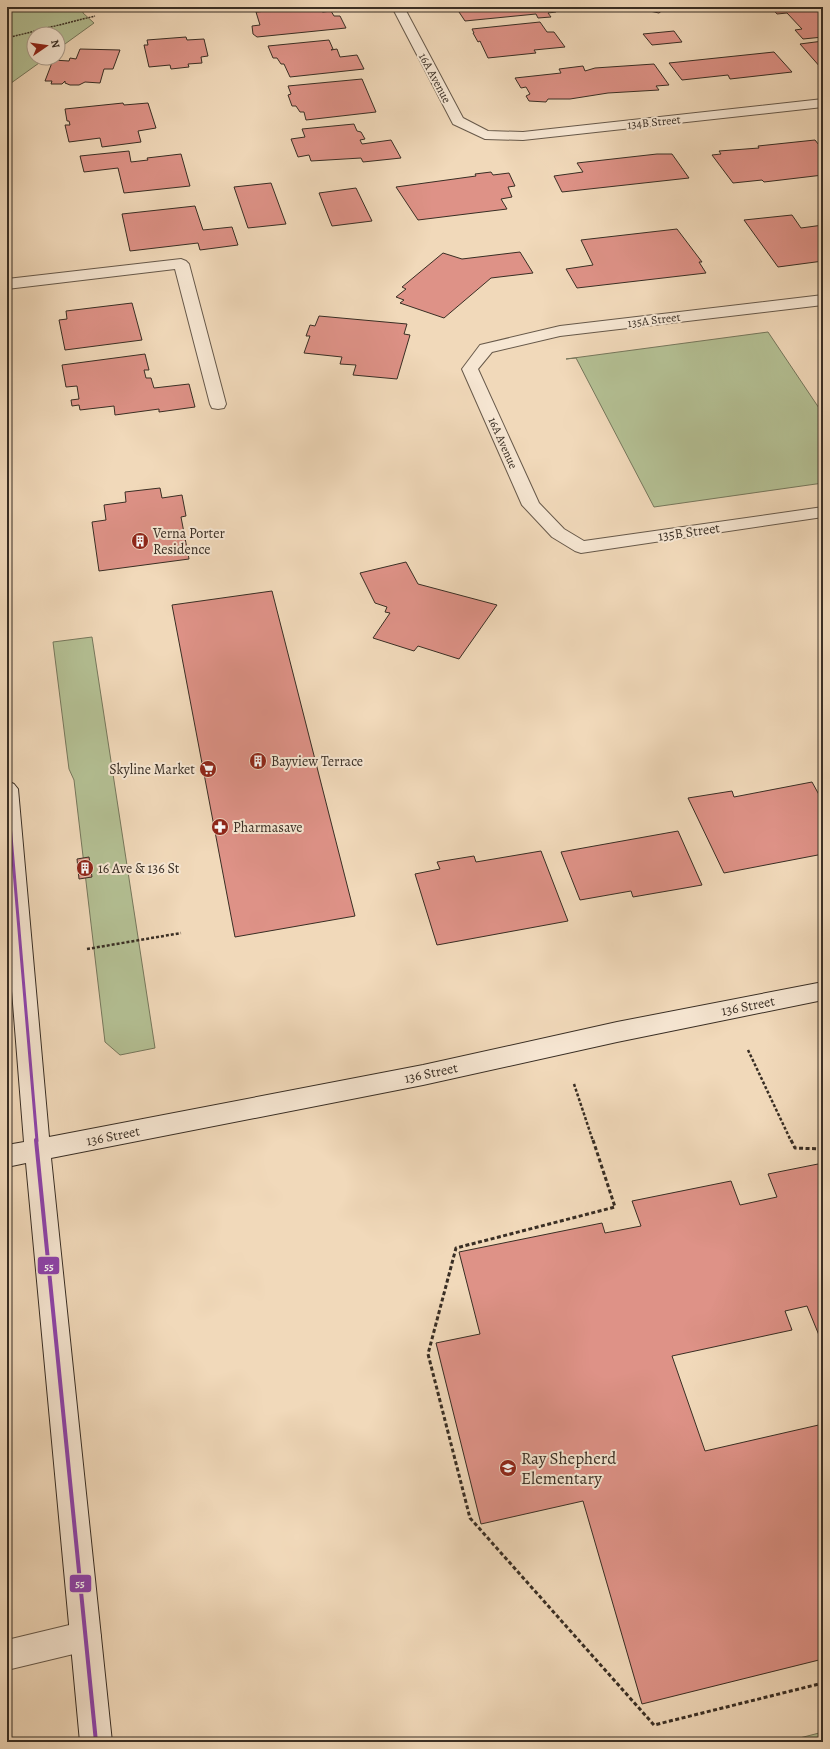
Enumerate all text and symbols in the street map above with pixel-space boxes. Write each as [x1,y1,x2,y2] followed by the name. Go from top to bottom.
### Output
[26,26,66,66] north arrow
[47,38,63,49] text: N
[415,50,455,106] street label: 16A Avenue
[627,111,682,133] street label: 134B Street
[627,309,681,331] street label: 135A Street
[485,415,521,471] street label: 16A Avenue
[657,518,721,546] street label: 135B Street
[152,524,225,559] place label: Verna Porter Residence
[130,531,150,551] building icon: Verna Porter Residence
[248,751,268,771] building icon: Bayview Terrace
[271,752,363,771] place label: Bayview Terrace
[198,759,218,779] supermarket icon: Skyline Market
[109,760,195,779] place label: Skyline Market
[210,817,230,837] pharmacy icon: Pharmasave
[233,818,302,837] place label: Pharmasave
[75,858,95,878] building icon: 16 Ave & 136 St
[98,859,180,878] place label: 16 Ave & 136 St
[720,991,777,1021] street label: 136 Street
[402,1058,460,1088] street label: 136 Street
[85,1121,142,1151] street label: 136 Street
[37,1256,60,1275] line badge: 55
[44,1259,54,1274] text: 55
[521,1447,617,1490] place label: Ray Shepherd Elementary
[498,1458,518,1478] school or university icon: Ray Shepherd Elementary
[69,1574,92,1593] line badge: 55
[75,1576,85,1591] text: 55

